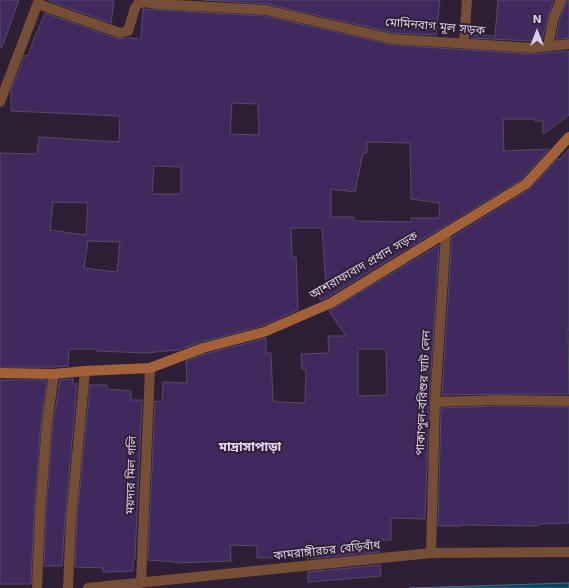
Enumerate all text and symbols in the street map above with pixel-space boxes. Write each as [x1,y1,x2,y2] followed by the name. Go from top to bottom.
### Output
[517,12,557,52] north arrow
[532,13,542,26] text: N
[384,15,486,39] street label: মোমিনবাগ মূল সড়ক
[307,229,421,303] street label: আশরাফাবাদ প্রধান সড়ক
[414,330,434,456] street label: পাকাপুল-বরিশুর ঘাট লেন
[123,436,141,514] street label: ময়দার মিল গলি
[219,440,281,456] district label: মাদ্রাসাপাড়া
[273,538,381,564] street label: কামরাঙ্গীরচর বেড়িবাঁধ

